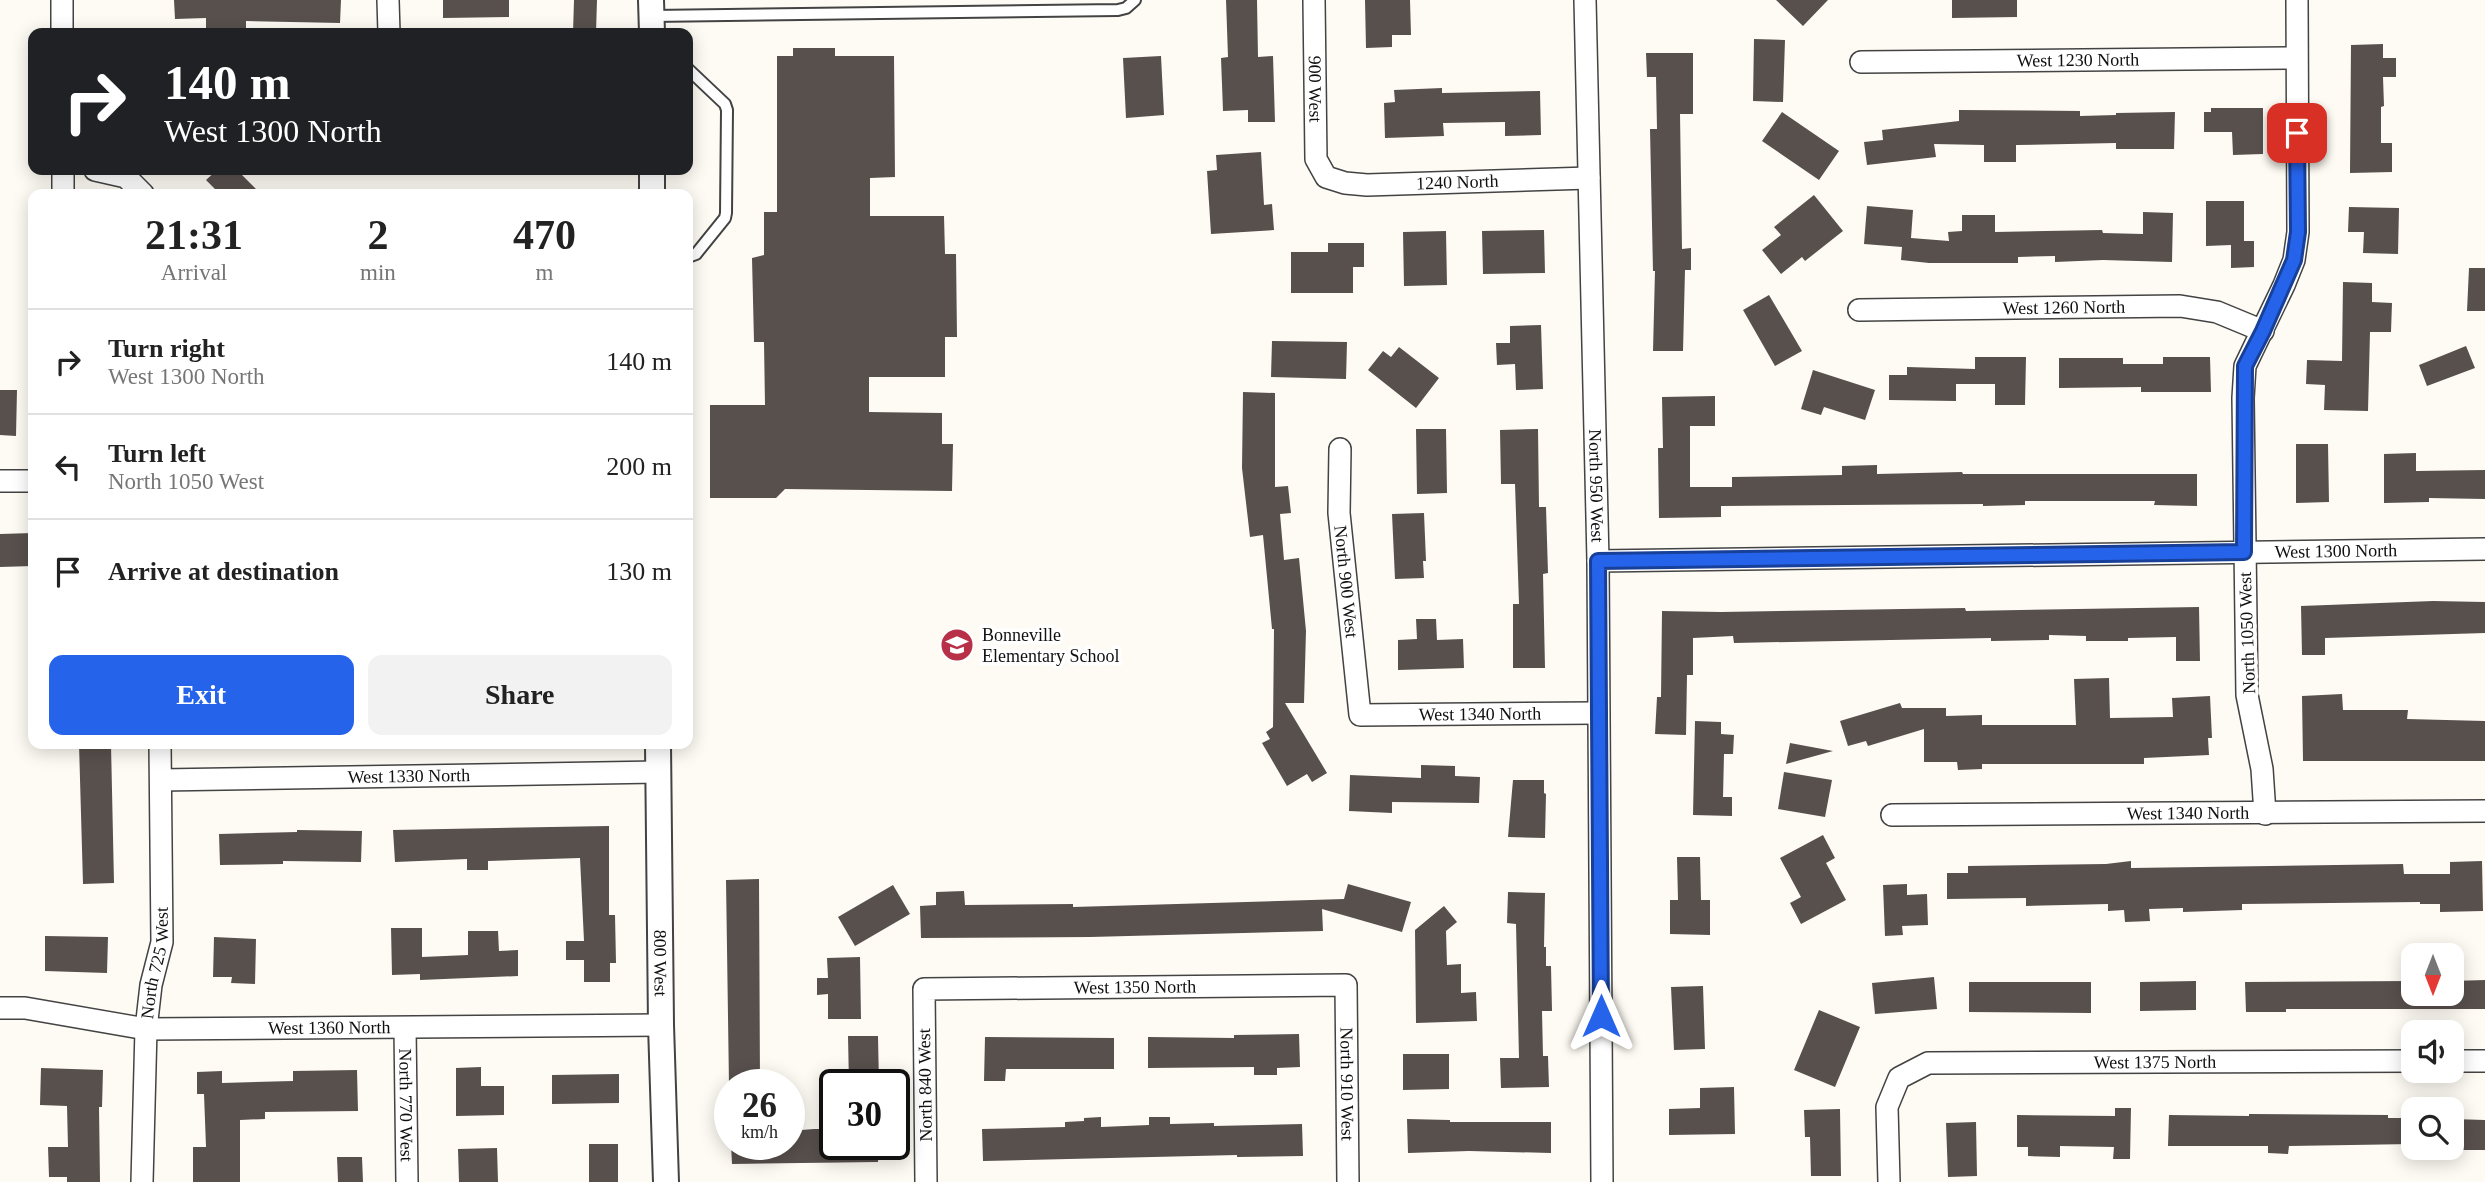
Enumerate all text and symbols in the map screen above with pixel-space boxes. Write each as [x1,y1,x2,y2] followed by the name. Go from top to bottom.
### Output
[2017,49,2139,71] street label: West 1230 North
[164,55,291,110] text: 140 m
[1305,55,1326,123] street label: 900 West
[49,56,140,147] icon: right
[2267,103,2327,163] pin
[164,113,382,149] text: West 1300 North
[2278,114,2316,152] icon: arrive
[1416,171,1499,193] street label: 1240 North
[145,212,243,258] text: 21:31
[367,212,388,258] text: 2
[513,212,576,258] text: 470
[161,260,227,285] text: Arrival
[360,260,396,285] text: min
[535,260,553,285] text: m
[2003,297,2125,318] street label: West 1260 North
[108,334,225,363] text: Turn right
[49,343,87,381] icon: right
[606,347,672,376] text: 140 m
[108,364,265,389] text: West 1300 North
[1585,429,1608,543] street label: North 950 West
[108,439,206,468] text: Turn left
[49,448,87,486] icon: left
[606,452,672,481] text: 200 m
[108,469,264,494] text: North 1050 West
[1330,524,1362,639] street label: North 900 West
[2274,540,2397,562] street label: West 1300 North
[49,553,87,591] icon: arrive
[108,557,339,586] text: Arrive at destination
[606,557,672,586] text: 130 m
[2235,572,2259,694] street label: North 1050 West
[982,625,1119,666] place label: Bonneville Elementary School
[938,626,976,664] school or university icon: Bonneville Elementary School
[49,655,354,735] button: Exit
[368,655,672,735] button: Share
[1419,703,1541,725] street label: West 1340 North
[348,765,470,787] street label: West 1330 North
[2127,803,2249,823] street label: West 1340 North
[137,907,172,1020] street label: North 725 West
[650,929,671,996] street label: 800 West
[2401,943,2464,1006] north arrow
[2401,943,2464,1160] map controls
[1074,976,1196,998] street label: West 1350 North
[1564,979,1638,1053] position arrow
[268,1017,391,1038] street label: West 1360 North
[2401,1020,2464,1083] button: sound
[1336,1027,1358,1141] street label: North 910 West
[914,1028,936,1142] street label: North 840 West
[395,1048,417,1162] street label: North 770 West
[2094,1052,2216,1072] street label: West 1375 North
[819,1069,910,1160] speed limit sign: 30
[742,1086,777,1125] text: 26
[2401,1097,2464,1160] button: search
[741,1122,778,1142] text: km/h

